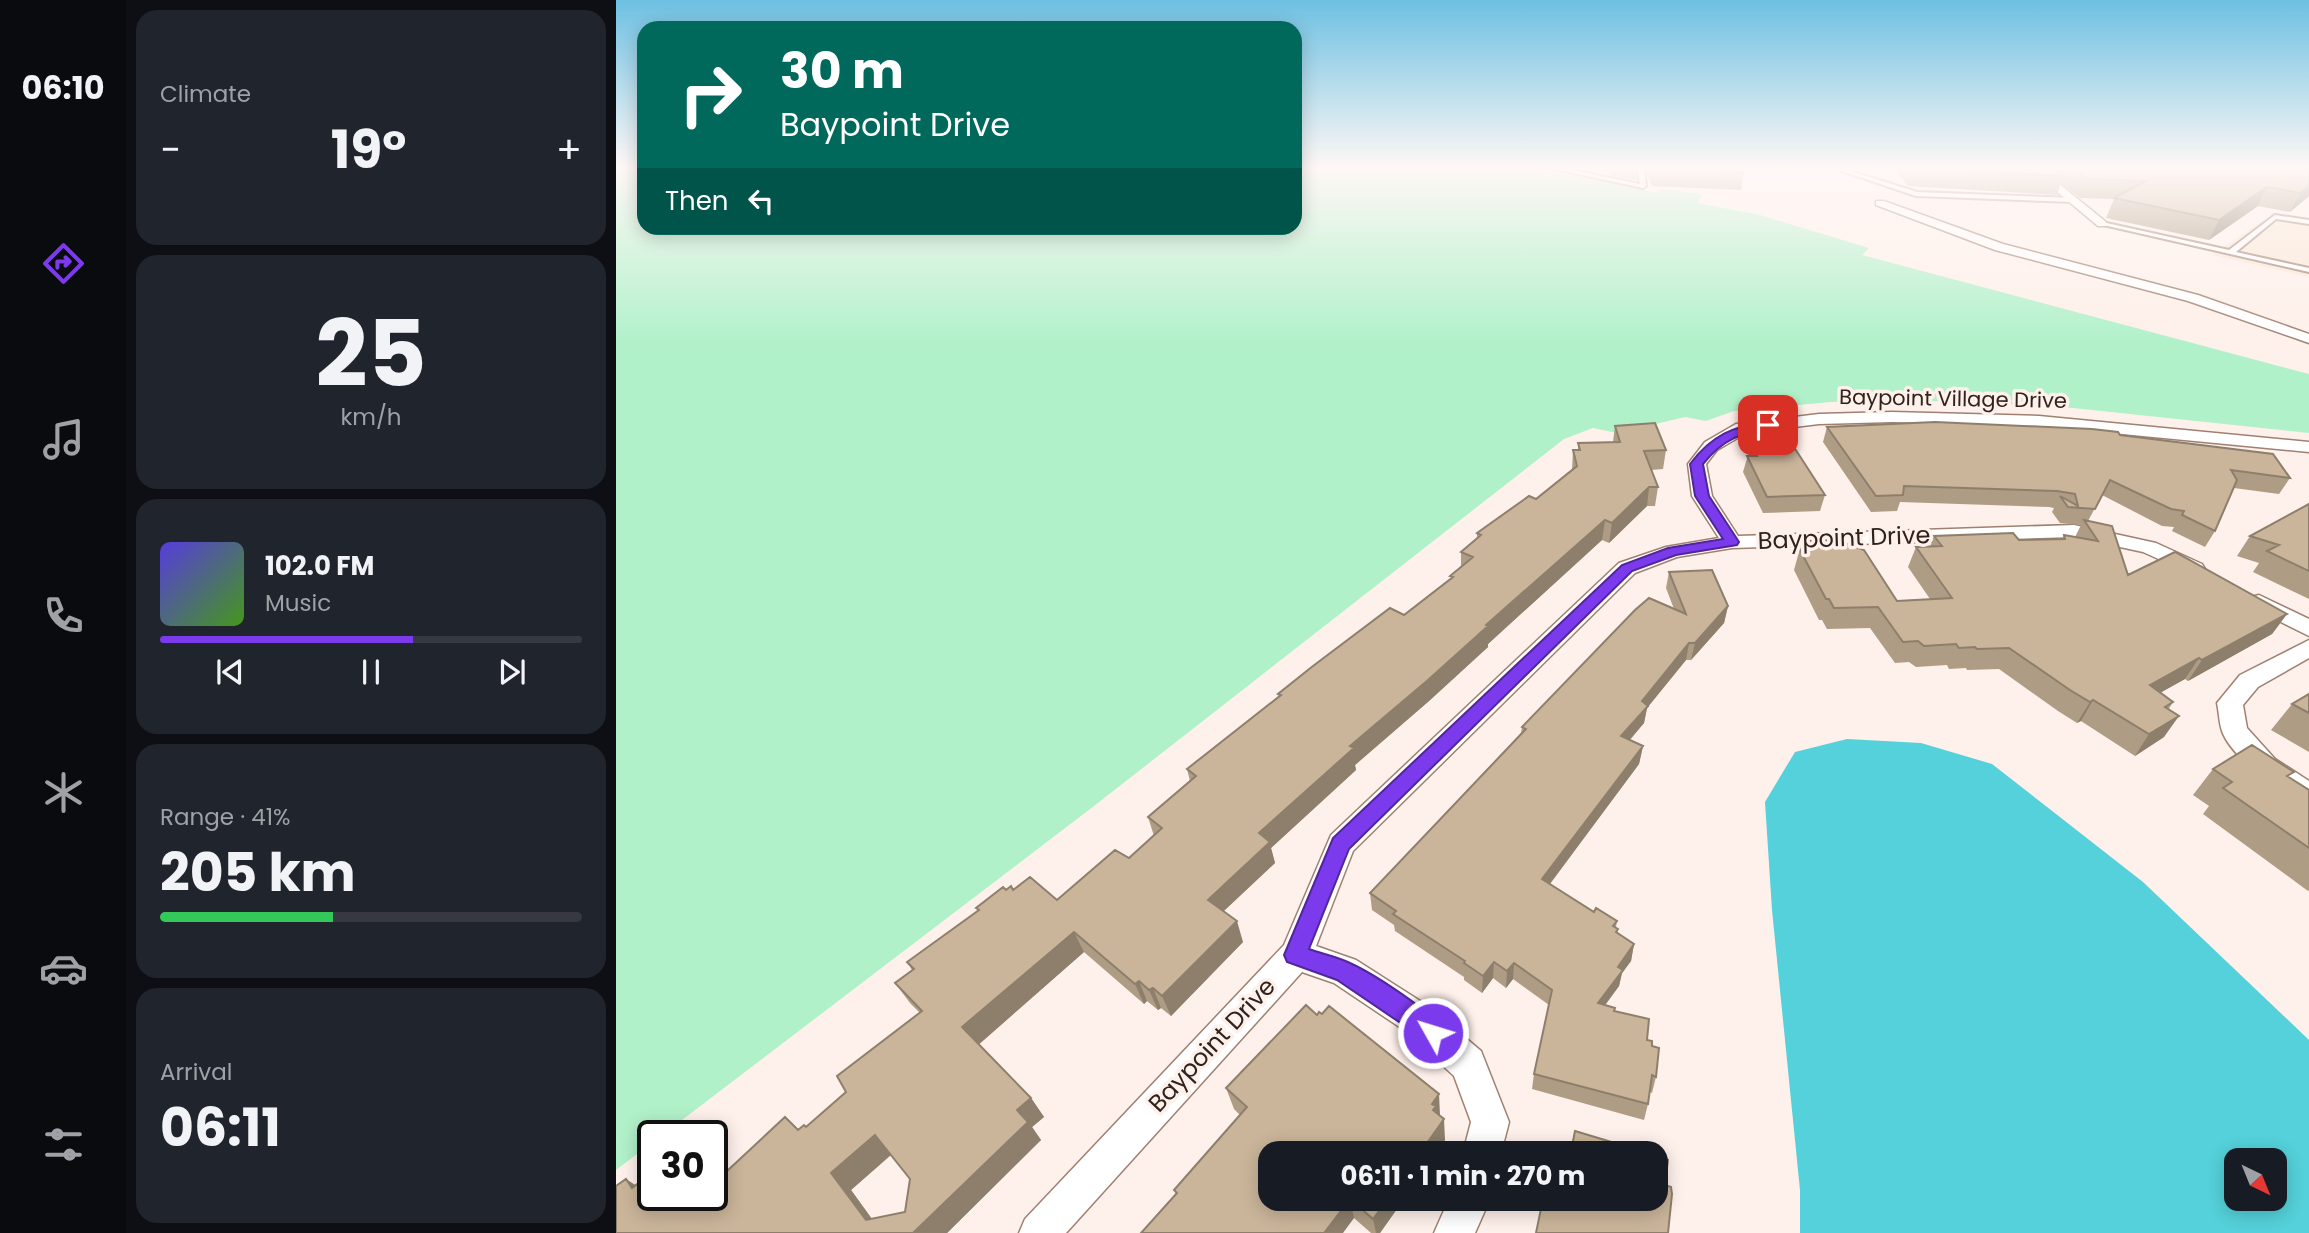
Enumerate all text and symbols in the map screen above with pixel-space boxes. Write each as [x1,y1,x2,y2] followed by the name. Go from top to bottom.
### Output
[780,37,904,105] text: 30 m
[665,49,756,140] icon: right
[21,65,105,110] text: 06:10
[160,78,251,110] text: Climate
[780,102,1010,147] text: Baypoint Drive
[331,113,406,186] text: 19°
[160,123,181,176] text: −
[556,123,582,176] text: +
[742,182,780,220] icon: left
[665,183,728,219] text: Then
[39,239,88,288] icon: directions
[315,290,427,418] text: 25
[1839,382,2067,415] street label: Baypoint Village Drive
[1738,395,1798,455] pin
[340,401,402,433] text: km/h
[1749,406,1787,444] icon: arrive
[39,415,88,464] icon: music
[1757,518,1931,557] street label: Baypoint Drive
[265,548,374,584] text: 102.0 FM
[265,587,331,619] text: Music
[39,591,88,640] icon: phone
[211,653,249,691] icon: previous
[352,653,390,691] icon: pause
[493,653,531,691] icon: next
[39,768,88,817] icon: climate
[160,801,291,833] text: Range · 41%
[160,836,356,909] text: 205 km
[39,944,88,993] icon: car
[1141,970,1283,1119] street label: Baypoint Drive
[1396,996,1470,1070] position arrow
[160,1056,232,1088] text: Arrival
[160,1091,281,1164] text: 06:11
[39,1120,88,1169] icon: filters
[637,1120,728,1211] speed limit sign: 30
[2224,1148,2287,1211] north arrow
[2224,1148,2287,1211] map controls
[1341,1158,1585,1194] text: 06:11 · 1 min · 270 m

